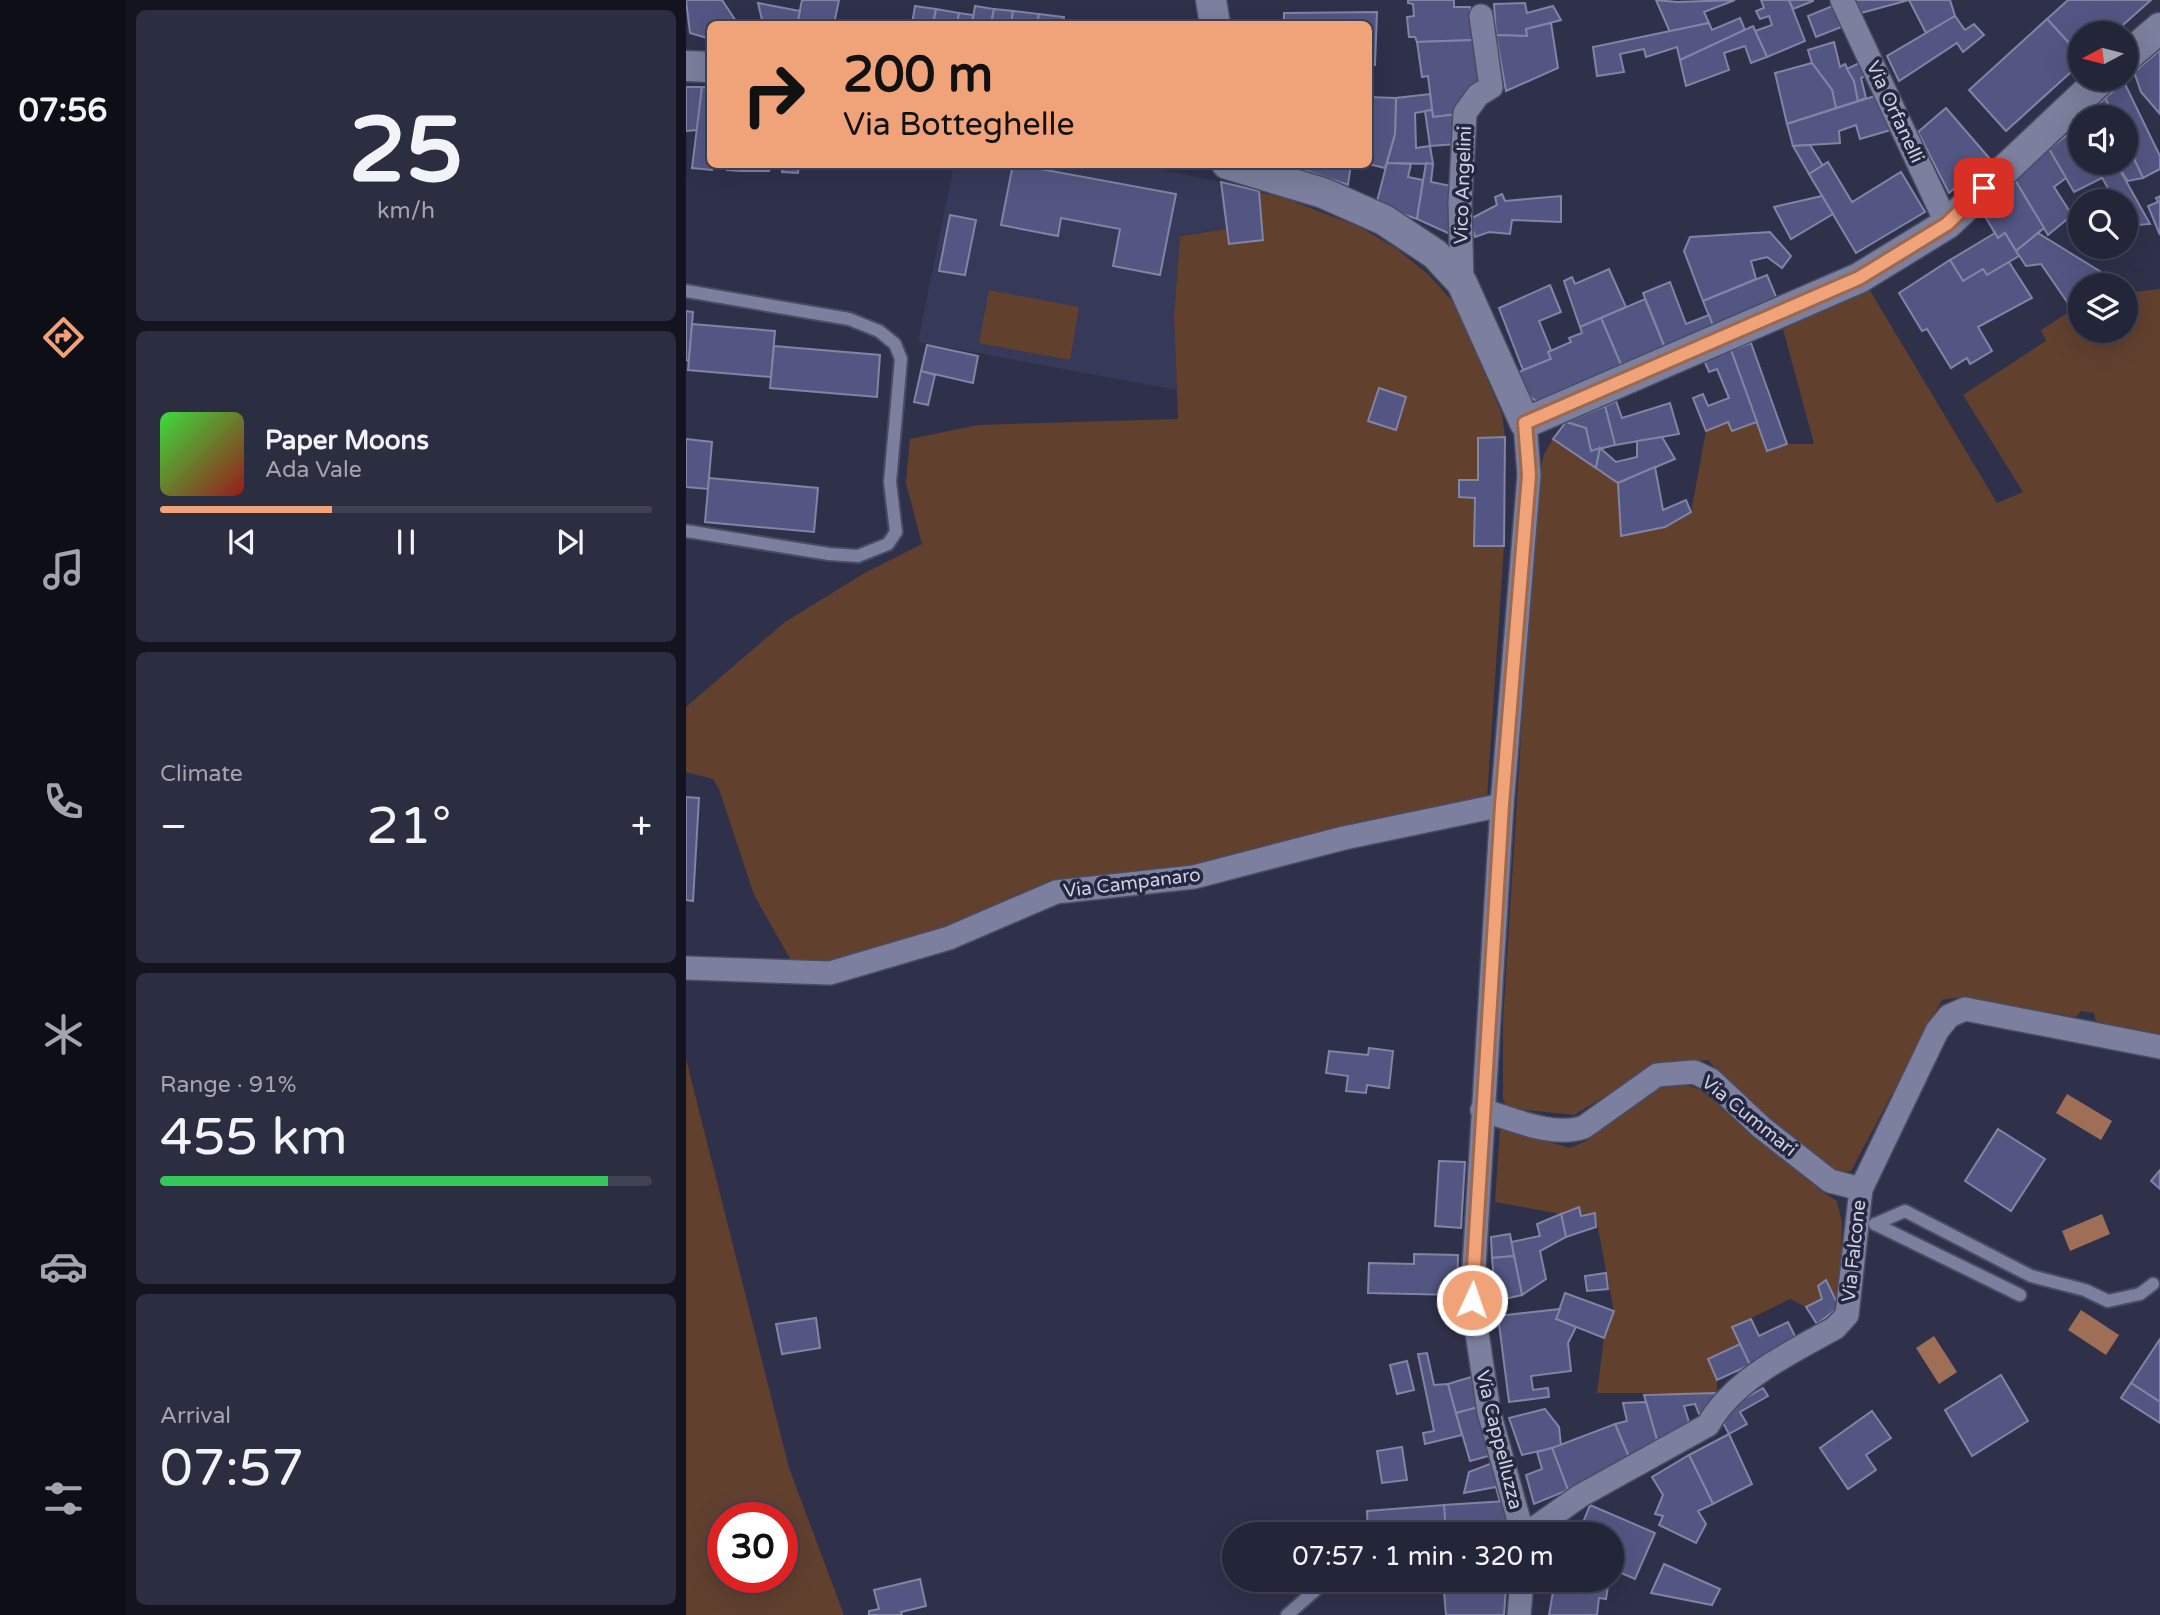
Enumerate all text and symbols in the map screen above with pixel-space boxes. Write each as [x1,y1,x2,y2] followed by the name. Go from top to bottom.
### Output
[2068,21,2138,91] north arrow
[2068,21,2138,343] map controls
[843,46,993,105] text: 200 m
[728,49,819,140] icon: right
[1862,57,1928,167] street label: Via Orfanelli
[19,92,107,130] text: 07:56
[349,96,463,206] text: 25
[2068,105,2138,175] button: sound
[843,106,1075,144] text: Via Botteghelle
[1450,125,1476,245] street label: Vico Angelini
[1954,158,2014,218] pin
[1965,169,2003,207] icon: arrive
[2068,189,2138,259] button: search
[377,197,435,225] text: km/h
[2068,273,2138,343] button: layers
[39,313,88,362] icon: directions
[265,425,429,456] text: Paper Moons
[265,456,362,484] text: Ada Vale
[223,523,261,561] icon: previous
[387,523,425,561] icon: pause
[551,523,589,561] icon: next
[39,545,88,594] icon: music
[160,760,243,788] text: Climate
[39,777,88,826] icon: phone
[366,795,451,858] text: 21°
[160,804,187,850] text: −
[631,804,652,850] text: +
[1062,864,1202,902] street label: Via Campanaro
[39,1010,88,1059] icon: climate
[160,1071,296,1099] text: Range · 91%
[1697,1071,1801,1161] street label: Via Cummari
[160,1106,348,1169] text: 455 km
[1838,1199,1870,1303] street label: Via Falcone
[39,1242,88,1291] icon: car
[1435,1263,1509,1337] position arrow
[1471,1368,1527,1512] street label: Via Cappelluzza
[160,1402,231,1430] text: Arrival
[160,1437,304,1500] text: 07:57
[39,1474,88,1523] icon: filters
[707,1502,798,1593] speed limit sign: 30
[1292,1541,1554,1572] text: 07:57 · 1 min · 320 m

